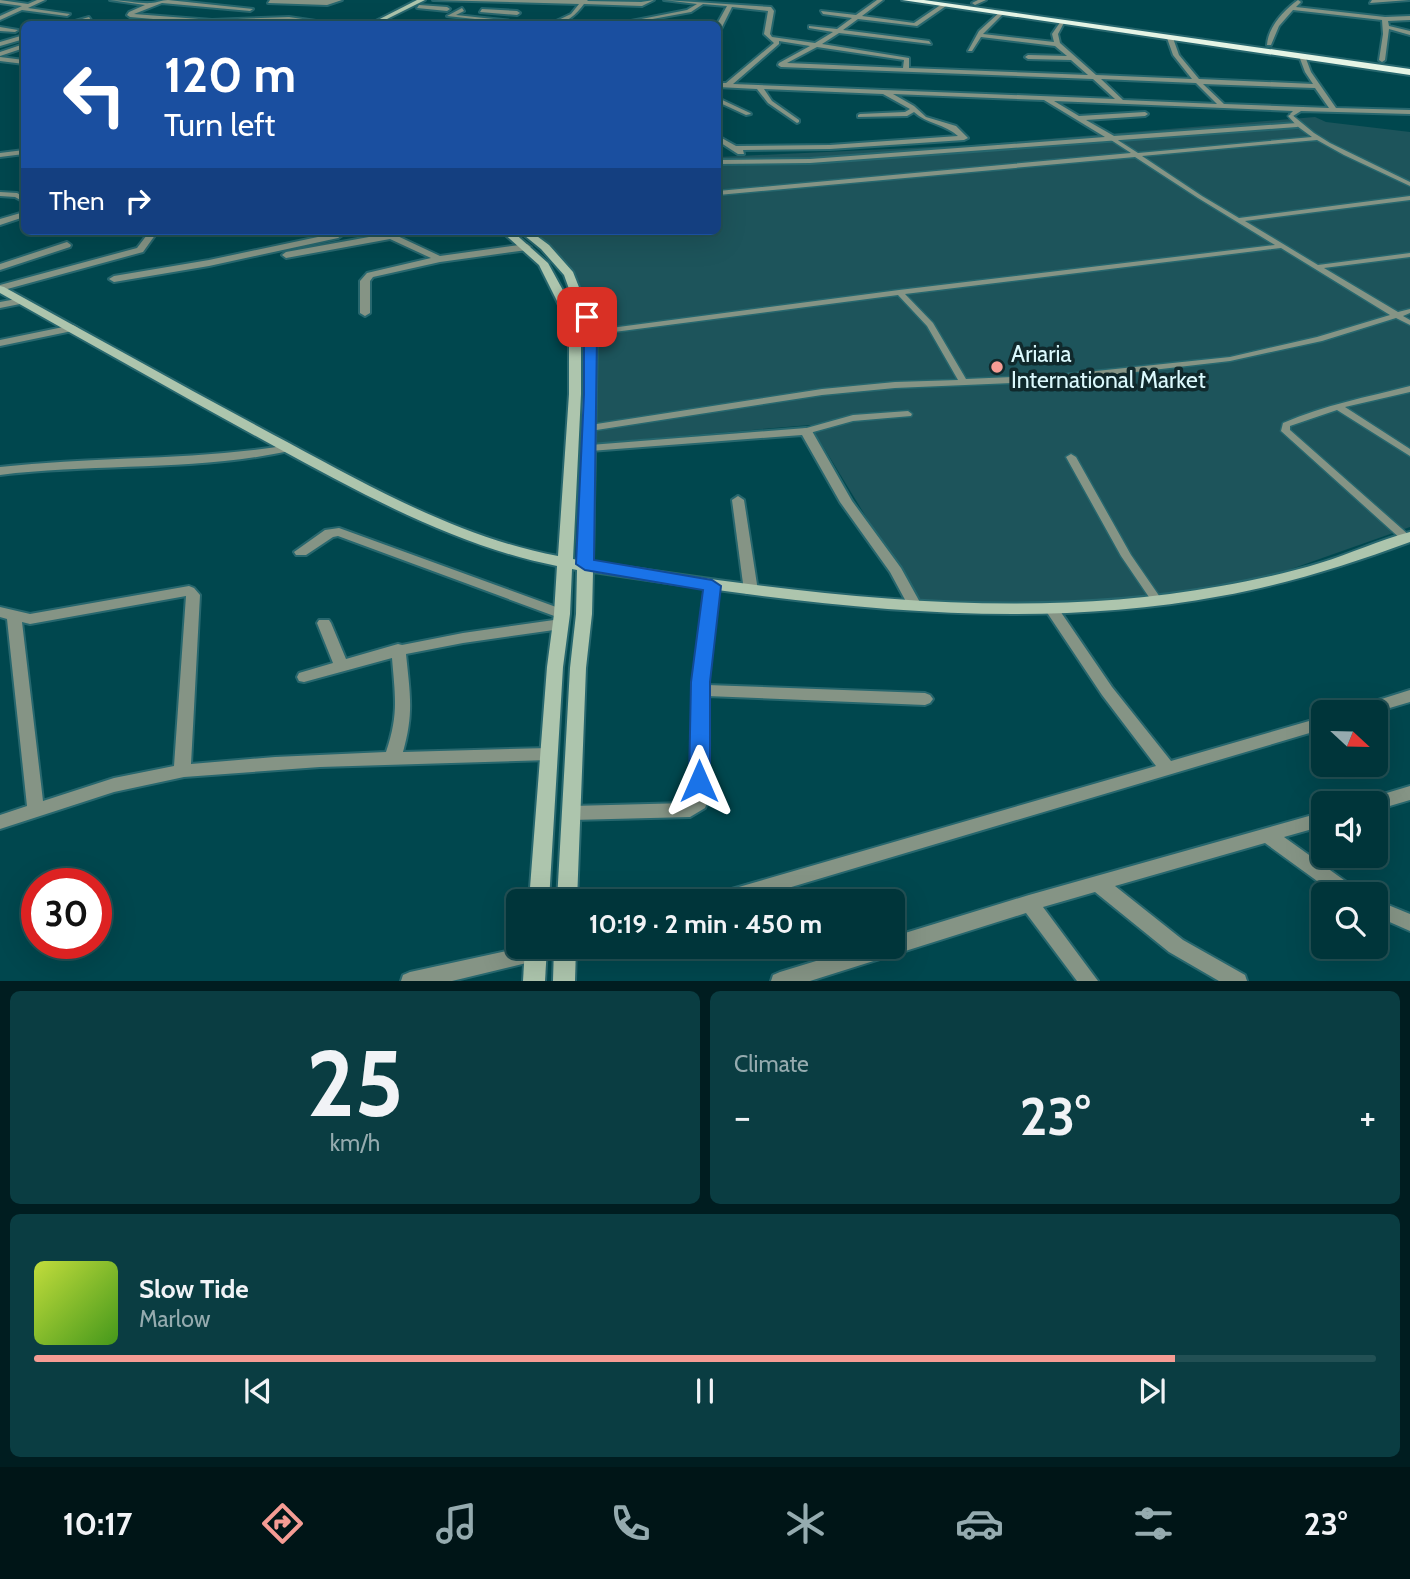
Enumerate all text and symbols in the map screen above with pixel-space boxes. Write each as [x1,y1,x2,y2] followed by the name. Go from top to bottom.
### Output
[164,45,296,104] text: 120 m
[49,49,140,140] icon: left
[164,105,275,144] text: Turn left
[119,182,157,220] icon: right
[49,185,105,217] text: Then
[557,287,617,347] pin
[568,298,606,336] icon: arrive
[1011,340,1206,394] place label: Ariaria International Market
[989,359,1005,375] marker: Ariaria International Market
[1311,700,1388,777] north arrow
[1311,700,1388,959] map controls
[662,744,736,818] position arrow
[1311,791,1388,868] button: sound
[21,868,112,959] speed limit sign: 30
[1311,882,1388,959] button: search
[589,908,822,940] text: 10:19 · 2 min · 450 m
[306,1028,404,1139] text: 25
[734,1050,809,1078] text: Climate
[1020,1085,1090,1148] text: 23°
[734,1093,751,1140] text: −
[1359,1093,1376,1140] text: +
[330,1129,380,1157] text: km/h
[139,1273,249,1305] text: Slow Tide
[139,1305,210,1333] text: Marlow
[239,1372,277,1410] icon: previous
[686,1372,724,1410] icon: pause
[1133,1372,1171,1410] icon: next
[258,1499,307,1548] icon: directions
[432,1499,481,1548] icon: music
[606,1499,655,1548] icon: phone
[781,1499,830,1548] icon: climate
[955,1499,1004,1548] icon: car
[1129,1499,1178,1548] icon: filters
[63,1504,132,1543] text: 10:17
[1304,1504,1347,1543] text: 23°

